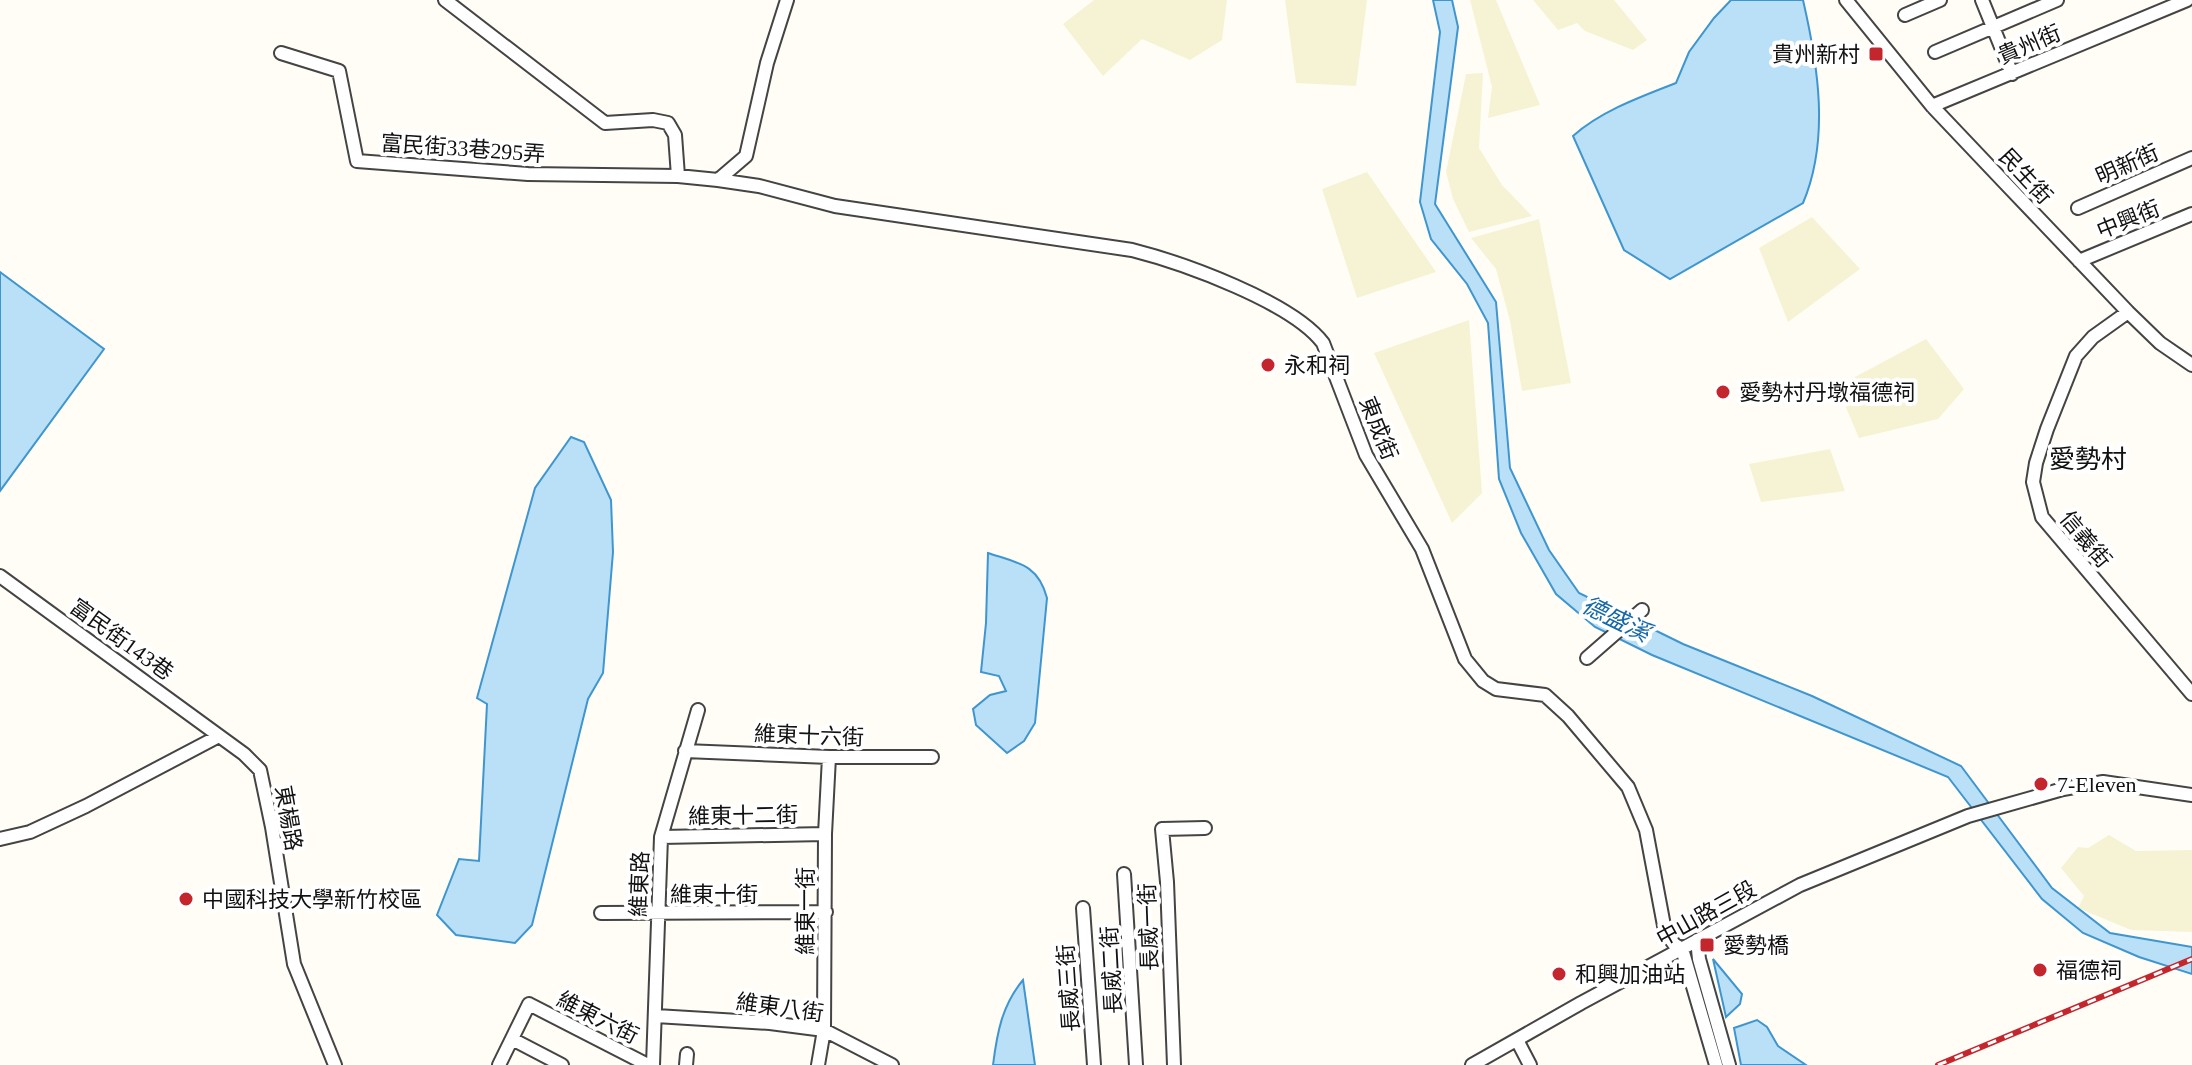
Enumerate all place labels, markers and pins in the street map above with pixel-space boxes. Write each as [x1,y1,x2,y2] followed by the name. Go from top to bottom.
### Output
[1772,42,1860,67] place label: 貴州新村
[1867,45,1885,63] marker: 貴州新村
[1284,353,1350,378] place label: 永和祠
[1259,356,1277,374] marker: 永和祠
[1739,380,1915,405] place label: 愛勢村丹墩福德祠
[1714,383,1732,401] marker: 愛勢村丹墩福德祠
[2057,772,2136,797] place label: 7-Eleven
[2032,775,2050,793] marker: 7-Eleven
[202,887,422,912] place label: 中國科技大學新竹校區
[177,890,195,908] marker: 中國科技大學新竹校區
[1723,933,1789,958] place label: 愛勢橋
[1698,936,1716,954] marker: 愛勢橋
[2056,958,2122,983] place label: 福德祠
[2031,961,2049,979] marker: 福德祠
[1575,962,1685,987] place label: 和興加油站
[1550,965,1568,983] marker: 和興加油站

